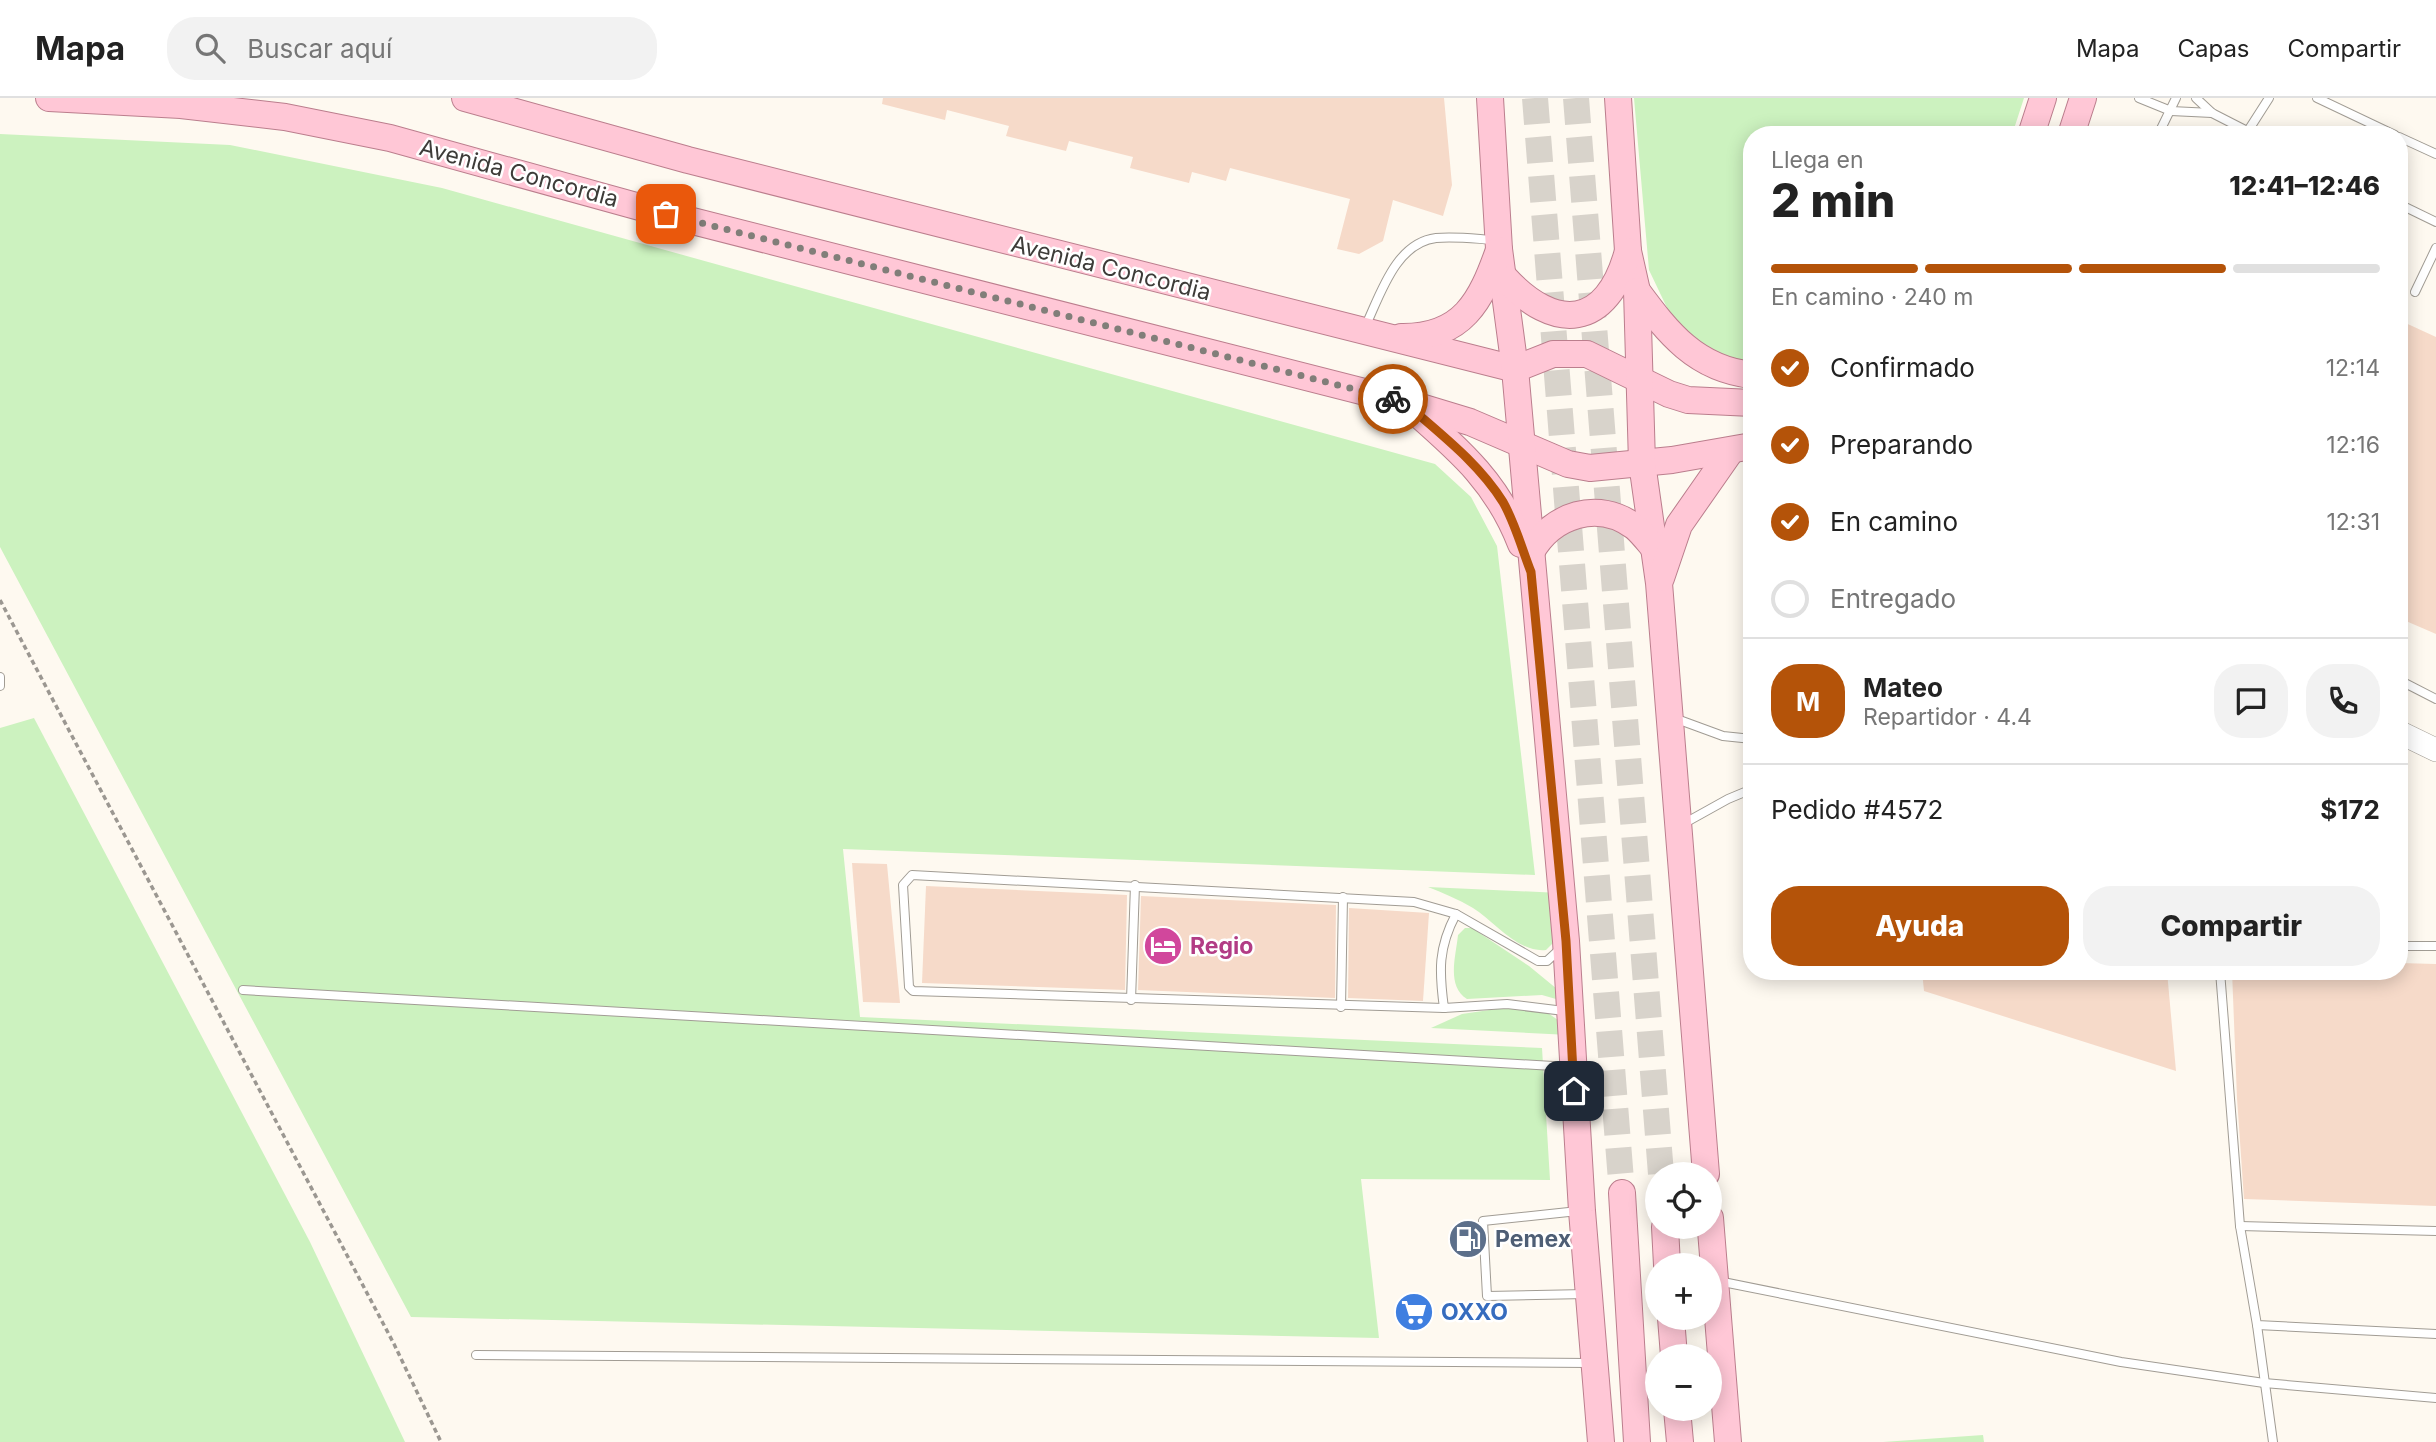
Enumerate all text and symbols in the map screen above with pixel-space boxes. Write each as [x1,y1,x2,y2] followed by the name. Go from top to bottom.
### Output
[167,17,657,80] search box
[35,28,125,68] text: Mapa
[191,29,229,67] icon: search
[247,33,392,64] text: Buscar aquí
[2076,34,2139,63] text: Mapa
[2177,34,2250,63] text: Capas
[2288,34,2401,63] text: Compartir
[416,133,622,213] street label: Avenida Concordia
[1771,146,1863,174] text: Llega en
[2229,170,2380,201] text: 12:41–12:46
[1771,172,1895,228] text: 2 min
[636,184,696,244] pin
[647,195,685,233] icon: bag
[1008,230,1214,306] street label: Avenida Concordia
[1771,283,1973,311] text: En camino · 240 m
[1771,349,1809,387] icon: check
[1830,352,1975,383] text: Confirmado
[2326,354,2380,382] text: 12:14
[1358,364,1428,434] courier
[1374,380,1412,418] icon: bike
[1771,426,1809,464] icon: check
[1830,429,1973,460] text: Preparando
[2326,431,2380,459] text: 12:16
[1771,503,1809,541] icon: check
[1830,506,1958,537] text: En camino
[2326,508,2380,536] text: 12:31
[1830,583,1956,614] text: Entregado
[2214,664,2288,738] button: chat
[2306,664,2380,738] button: phone
[1863,672,1943,703] text: Mateo
[1796,686,1820,717] text: M
[1863,703,2032,731] text: Repartidor · 4.4
[1771,794,1943,825] text: Pedido #4572
[2320,794,2380,825] text: $172
[1771,886,2069,966] button: Ayuda
[2083,886,2380,966] button: Compartir
[1142,925,1184,967] hotel icon: Regio
[1190,932,1253,960] place label: Regio
[1544,1061,1604,1121] pin
[1555,1072,1593,1110] icon: home
[1645,1162,1722,1421] map controls
[1645,1162,1722,1239] button: locate
[1447,1218,1489,1260] fuel station icon: Pemex
[1495,1225,1571,1253] place label: Pemex
[1645,1253,1722,1330] button: +
[1393,1291,1435,1333] supermarket icon: OXXO
[1441,1298,1508,1326] place label: OXXO
[1645,1344,1722,1421] button: −

